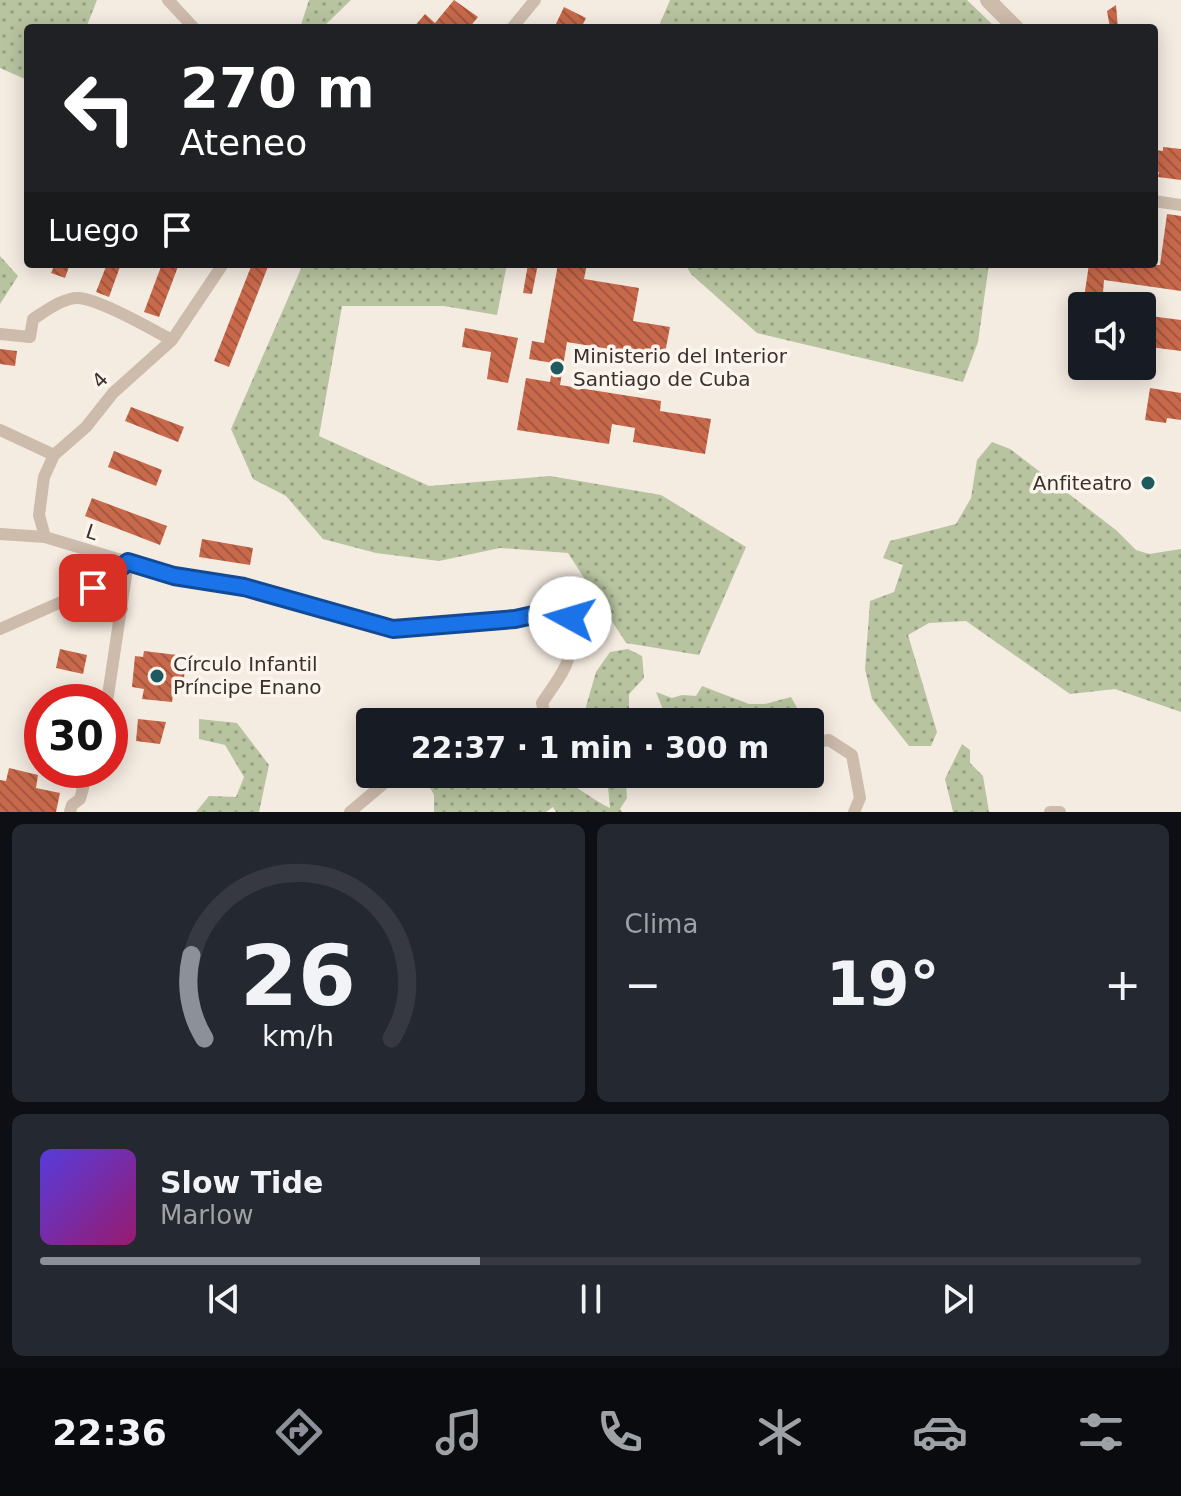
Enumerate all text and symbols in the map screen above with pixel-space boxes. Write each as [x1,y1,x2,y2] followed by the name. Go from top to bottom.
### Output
[180,55,375,120] text: 270 m
[48,56,152,160] icon: left
[180,122,307,163] text: Ateneo
[155,208,199,252] icon: arrive
[48,213,139,248] text: Luego
[1068,292,1156,380] map controls
[1068,292,1156,380] button: sound
[573,344,788,391] place label: Ministerio del Interior Santiago de Cuba
[548,359,566,377] marker: Ministerio del Interior Santiago de Cuba
[87,367,113,393] street label: 4
[1033,471,1132,495] place label: Anfiteatro
[1139,474,1157,492] marker: Anfiteatro
[83,519,102,545] street label: L
[59,554,127,622] pin
[71,566,115,610] icon: arrive
[528,576,612,660] position arrow
[173,652,322,699] place label: Círculo Infantil Príncipe Enano
[148,667,166,685] marker: Círculo Infantil Príncipe Enano
[24,684,128,788] speed limit sign: 30
[411,730,769,765] text: 22:37 · 1 min · 300 m
[625,909,698,939] text: Clima
[240,928,356,1025] text: 26
[826,949,940,1019] text: 19°
[625,959,661,1010] text: −
[1104,959,1141,1010] text: +
[262,1019,334,1053] text: km/h
[160,1165,323,1200] text: Slow Tide
[160,1200,253,1230] text: Marlow
[202,1277,246,1321] icon: previous
[569,1277,613,1321] icon: pause
[936,1277,980,1321] icon: next
[271,1404,327,1460] icon: directions
[431,1404,487,1460] icon: music
[592,1404,648,1460] icon: phone
[752,1404,808,1460] icon: climate
[912,1404,968,1460] icon: car
[1073,1404,1129,1460] icon: filters
[52,1412,167,1453] text: 22:36

